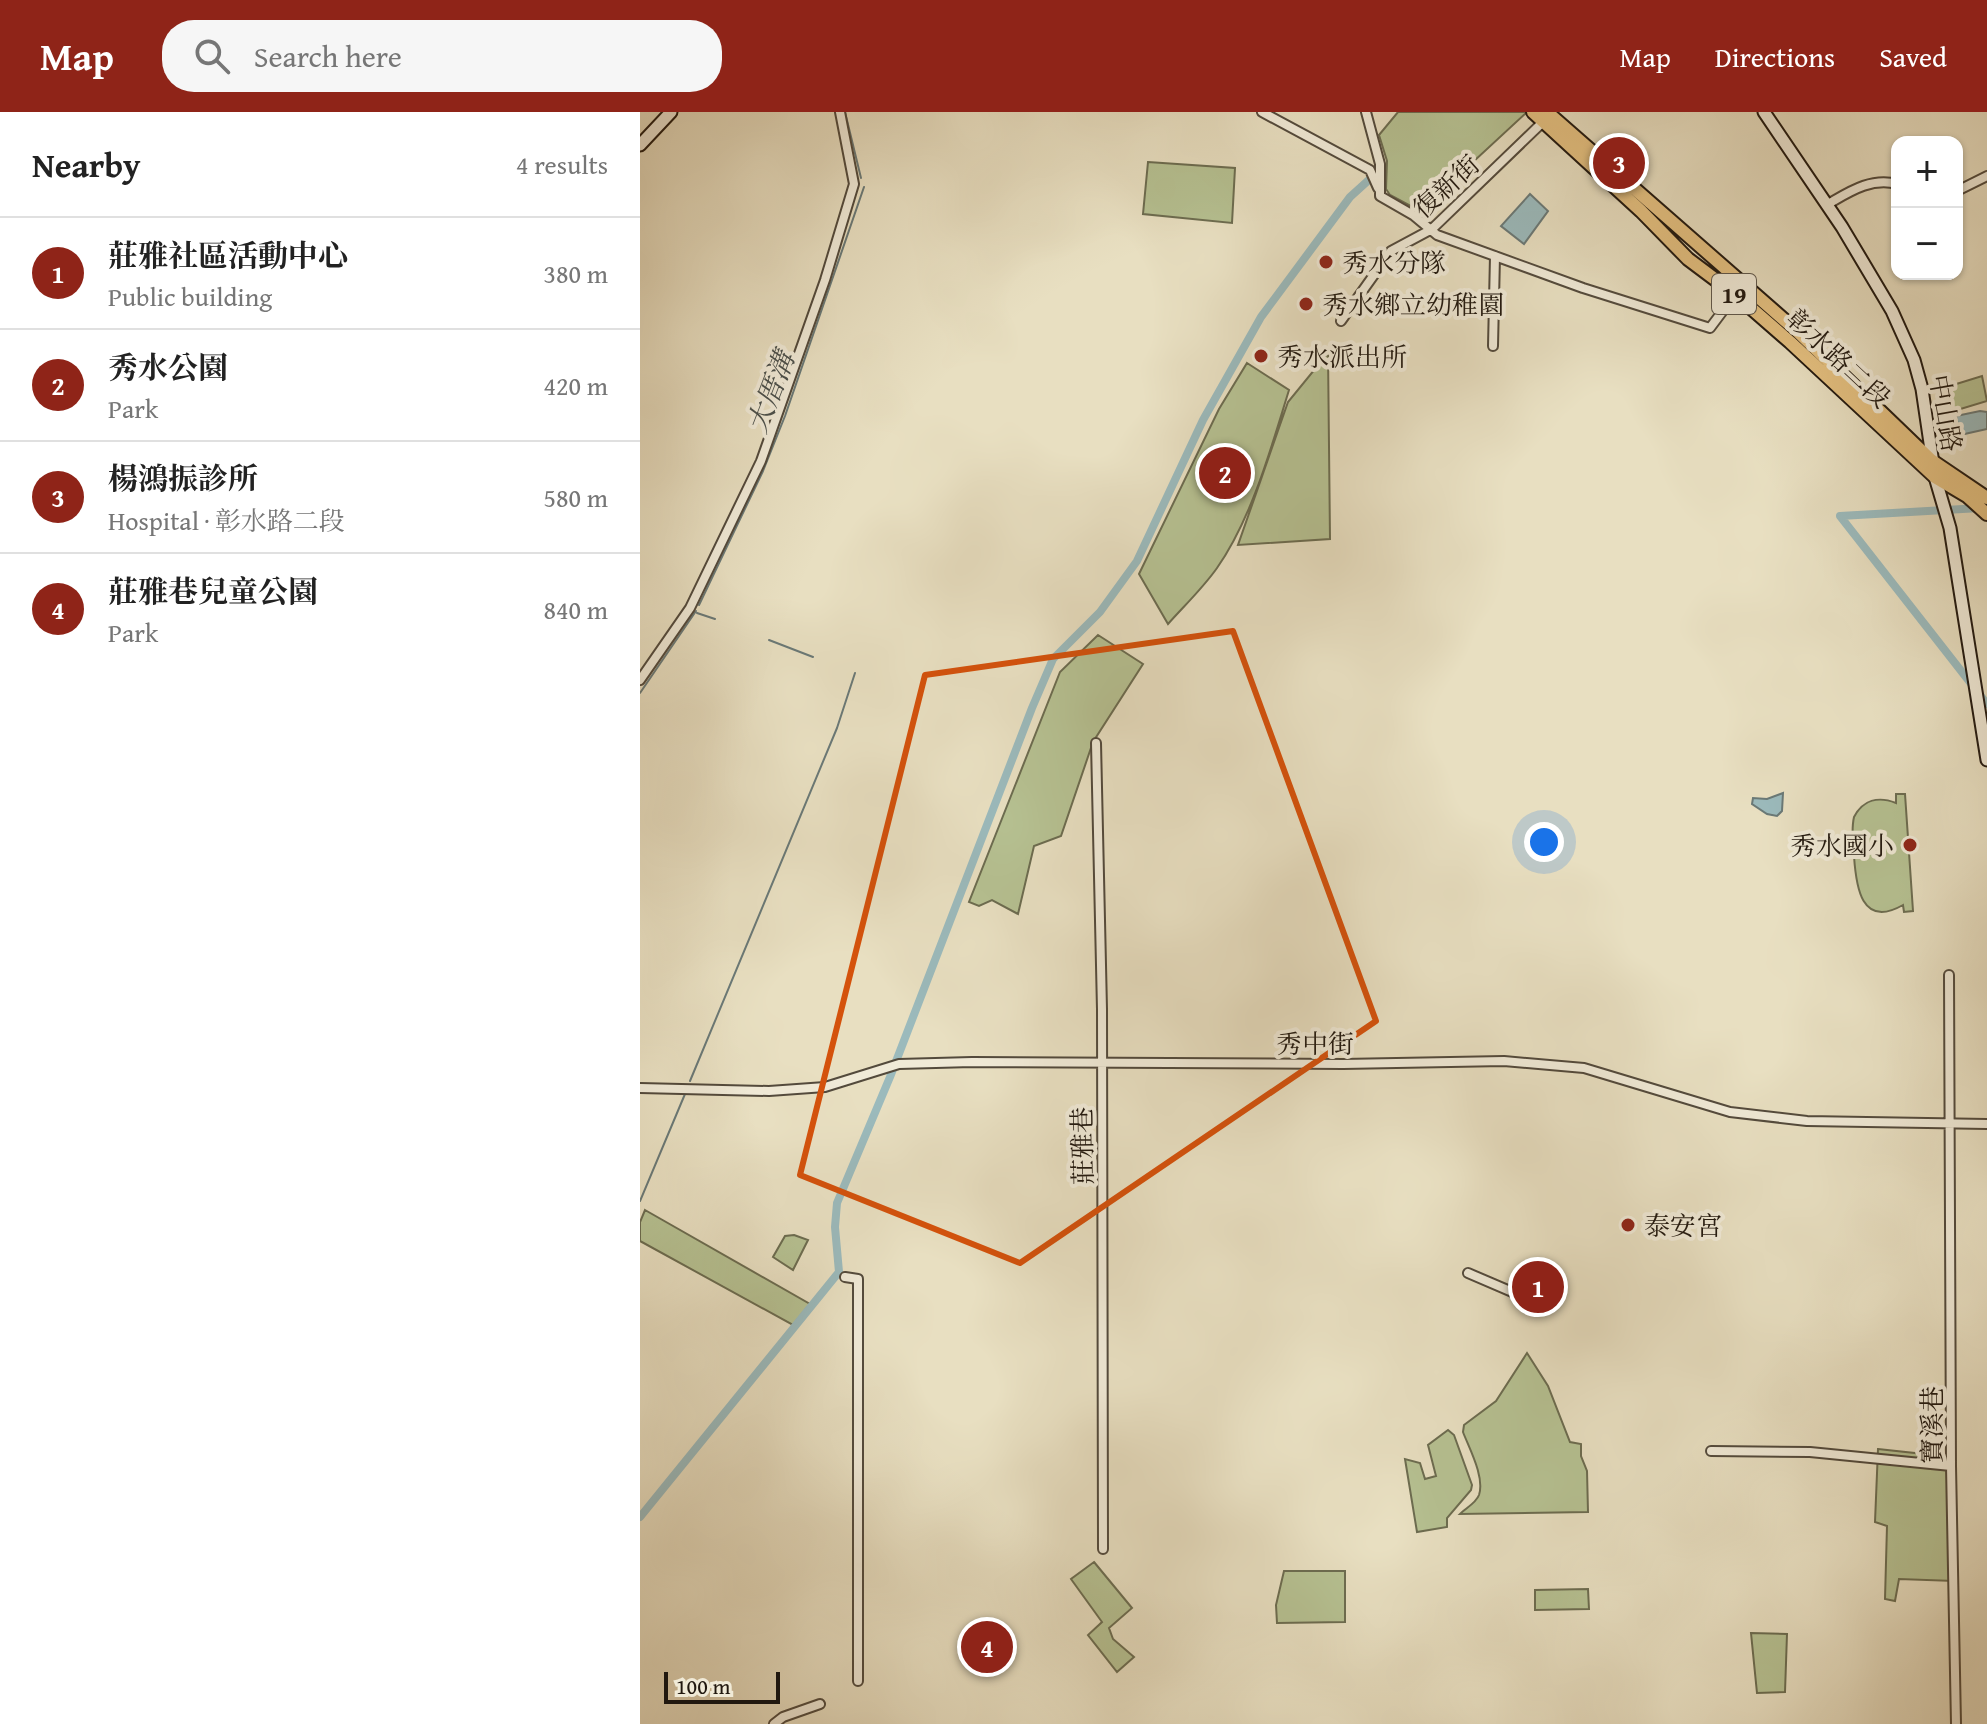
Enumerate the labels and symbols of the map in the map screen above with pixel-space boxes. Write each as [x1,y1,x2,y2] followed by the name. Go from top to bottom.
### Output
[1593,133,1645,193] pin: 3
[1404,145,1488,227] street label: 復新街
[1342,243,1446,282] place label: 秀水分隊
[1317,253,1335,271] marker: 秀水分隊
[1712,274,1756,314] road number: 19
[1322,285,1504,324] place label: 秀水鄉立幼稚園
[1297,295,1315,313] marker: 秀水鄉立幼稚園
[1778,299,1900,417] street label: 彰水路二段
[1277,337,1407,376] place label: 秀水派出所
[736,342,806,439] water label: 大厝溝
[1252,347,1270,365] marker: 秀水派出所
[1920,371,1972,455] street label: 中山路
[1199,443,1251,503] pin: 2
[1524,822,1564,862] your location
[1790,826,1894,865] place label: 秀水國小
[1901,836,1919,854] marker: 秀水國小
[1276,1024,1354,1063] street label: 秀中街
[1062,1107,1102,1185] street label: 莊雅巷
[1644,1206,1722,1245] place label: 泰安宮
[1619,1216,1637,1234] marker: 泰安宮
[1512,1257,1564,1317] pin: 1
[1912,1386,1951,1464] street label: 寶溪巷
[961,1617,1013,1677] pin: 4
[664,1668,780,1704] scale bar

